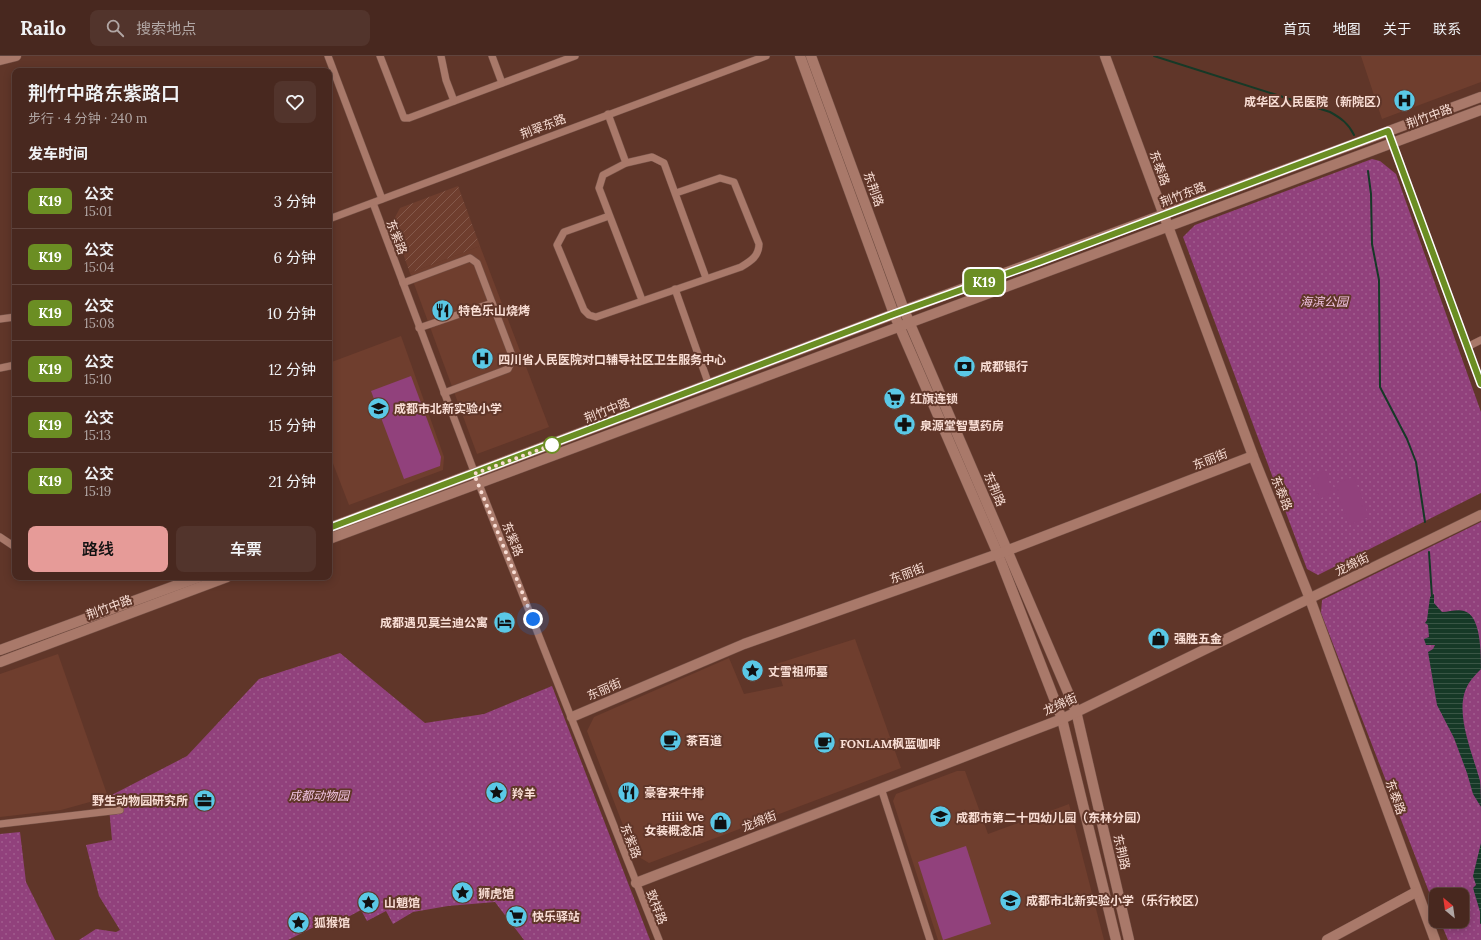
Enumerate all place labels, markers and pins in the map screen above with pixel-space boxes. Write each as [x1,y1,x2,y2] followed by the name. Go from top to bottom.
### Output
[1391,88,1417,114] hospital icon: 成华区人民医院（新院区）
[1244,94,1388,109] place label: 成华区人民医院（新院区）
[430,297,456,323] restaurant icon: 特色乐山烧烤
[458,303,530,318] place label: 特色乐山烧烤
[469,346,495,372] hospital icon: 四川省人民医院对口辅导社区卫生服务中心
[498,352,726,367] place label: 四川省人民医院对口辅导社区卫生服务中心
[952,353,978,379] bank icon: 成都银行
[980,359,1028,374] place label: 成都银行
[881,385,907,411] supermarket icon: 红旗连锁
[910,391,958,406] place label: 红旗连锁
[365,395,391,421] school or university icon: 成都市北新实验小学
[394,401,502,416] place label: 成都市北新实验小学
[891,412,917,438] pharmacy icon: 泉源堂智慧药房
[920,418,1004,433] place label: 泉源堂智慧药房
[543,436,561,454] unlabelled marker
[491,609,517,635] hotel icon: 成都遇见莫兰迪公寓
[380,615,488,630] place label: 成都遇见莫兰迪公寓
[1146,625,1172,651] shop icon: 强胜五金
[1174,631,1222,646] place label: 强胜五金
[740,658,766,684] place icon: 丈雪祖师墓
[768,664,828,679] place label: 丈雪祖师墓
[657,727,683,753] cafe icon: 茶百道
[812,730,838,756] cafe icon: FONLAM枫蓝咖啡
[686,733,722,748] place label: 茶百道
[840,736,940,751] place label: FONLAM枫蓝咖啡
[616,779,642,805] restaurant icon: 豪客来牛排
[484,780,510,806] place icon: 羚羊
[644,785,704,800] place label: 豪客来牛排
[512,786,536,801] place label: 羚羊
[191,787,217,813] office icon: 野生动物园研究所
[92,793,188,808] place label: 野生动物园研究所
[927,804,953,830] school or university icon: 成都市第二十四幼儿园（东林分园）
[644,809,705,838] place label: Hiii We 女装概念店
[707,810,733,836] shop icon: Hiii We 女装概念店
[956,810,1148,825] place label: 成都市第二十四幼儿园（东林分园）
[449,880,475,906] place icon: 狮虎馆
[478,886,514,901] place label: 狮虎馆
[997,887,1023,913] school or university icon: 成都市北新实验小学（乐行校区）
[356,889,382,915] place icon: 山魈馆
[1026,893,1206,908] place label: 成都市北新实验小学（乐行校区）
[384,895,420,910] place label: 山魈馆
[503,903,529,929] supermarket icon: 快乐驿站
[286,909,312,935] place icon: 狐猴馆
[532,909,580,924] place label: 快乐驿站
[314,915,350,930] place label: 狐猴馆

